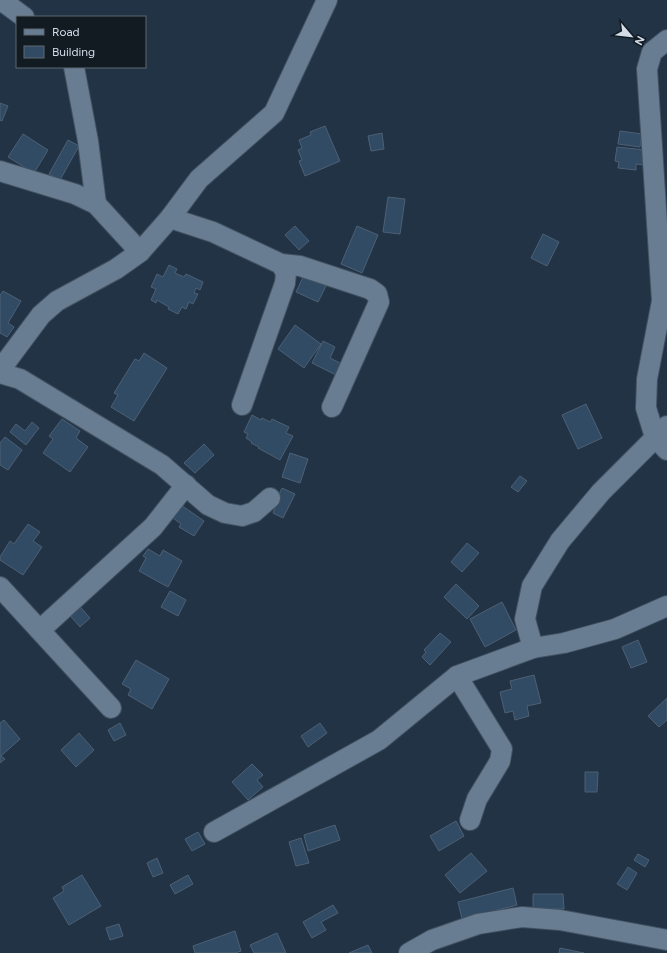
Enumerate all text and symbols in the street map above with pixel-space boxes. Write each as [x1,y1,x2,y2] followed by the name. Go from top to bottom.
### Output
[16,16,146,68] legend
[611,16,651,56] north arrow
[52,25,80,39] text: Road
[632,34,647,47] text: N
[52,45,95,59] text: Building

